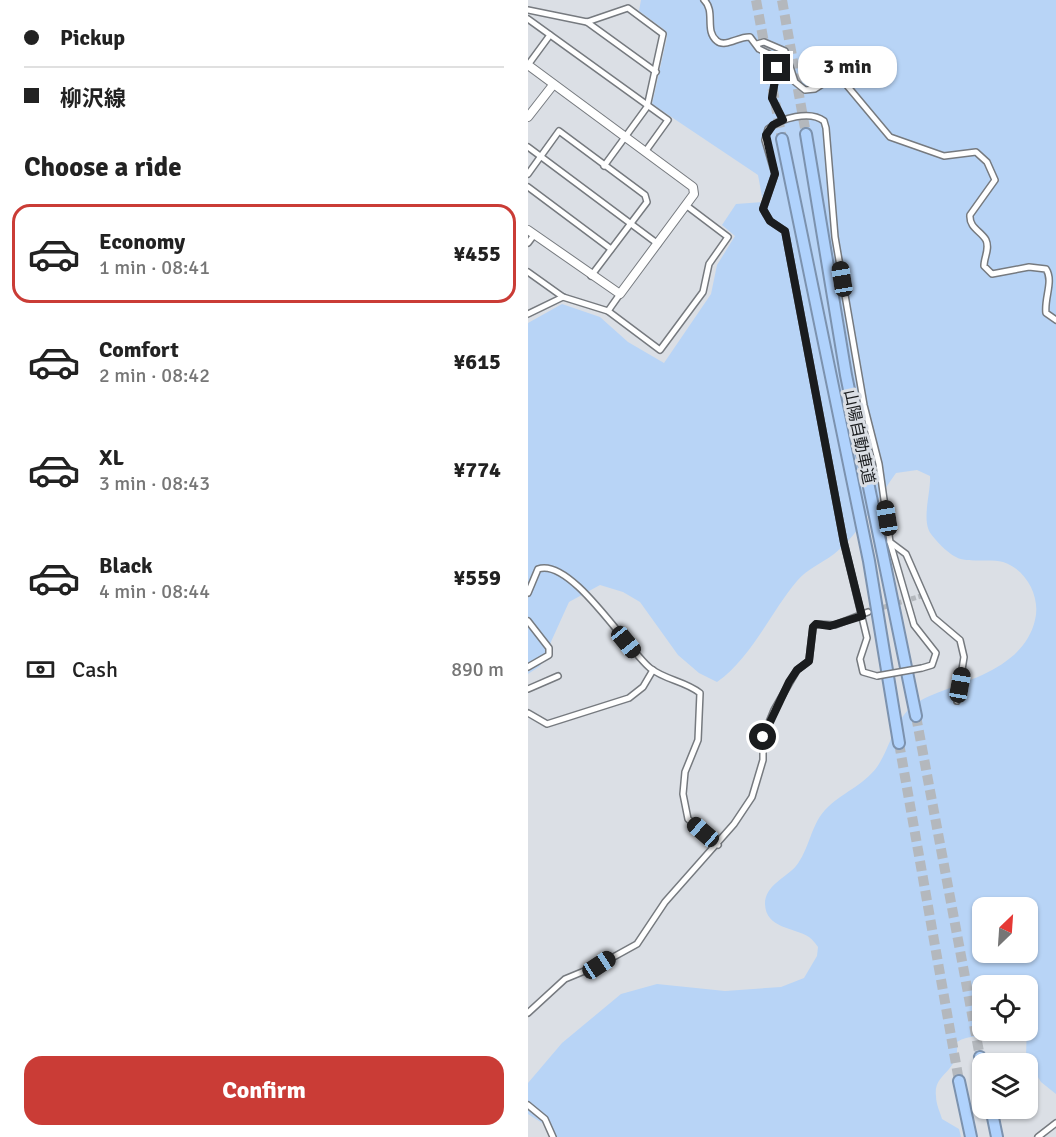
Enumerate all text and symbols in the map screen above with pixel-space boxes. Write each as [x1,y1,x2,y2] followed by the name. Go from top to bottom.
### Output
[60,24,125,51] text: Pickup
[798,47,897,89] callout: 3 min
[763,54,790,81] route end
[823,54,872,79] text: 3 min
[60,85,126,112] text: 柳沢線
[24,151,182,184] text: Choose a ride
[27,227,81,281] icon: car
[99,228,185,255] text: Economy
[453,240,501,267] text: ¥455
[99,255,210,280] text: 1 min · 08:41
[830,260,854,298] car
[27,335,81,389] icon: car
[99,336,179,363] text: Comfort
[453,348,501,375] text: ¥615
[99,363,210,388] text: 2 min · 08:42
[839,388,879,486] street label: 山陽自動車道
[27,443,81,497] icon: car
[99,444,124,471] text: XL
[453,456,501,483] text: ¥774
[99,471,210,496] text: 3 min · 08:43
[875,499,899,537] car
[27,551,81,605] icon: car
[99,552,153,579] text: Black
[453,564,501,591] text: ¥559
[99,579,210,604] text: 4 min · 08:44
[608,622,644,662] car
[24,653,57,686] icon: cash
[72,656,118,683] text: Cash
[451,657,504,682] text: 890 m
[948,666,972,704] car
[749,723,776,750] route start
[684,813,722,851] car
[972,897,1038,963] north arrow
[972,897,1038,1119] map controls
[579,948,619,982] car
[972,975,1038,1041] button: locate
[972,1053,1038,1119] button: layers
[24,1056,504,1125] button: Confirm

